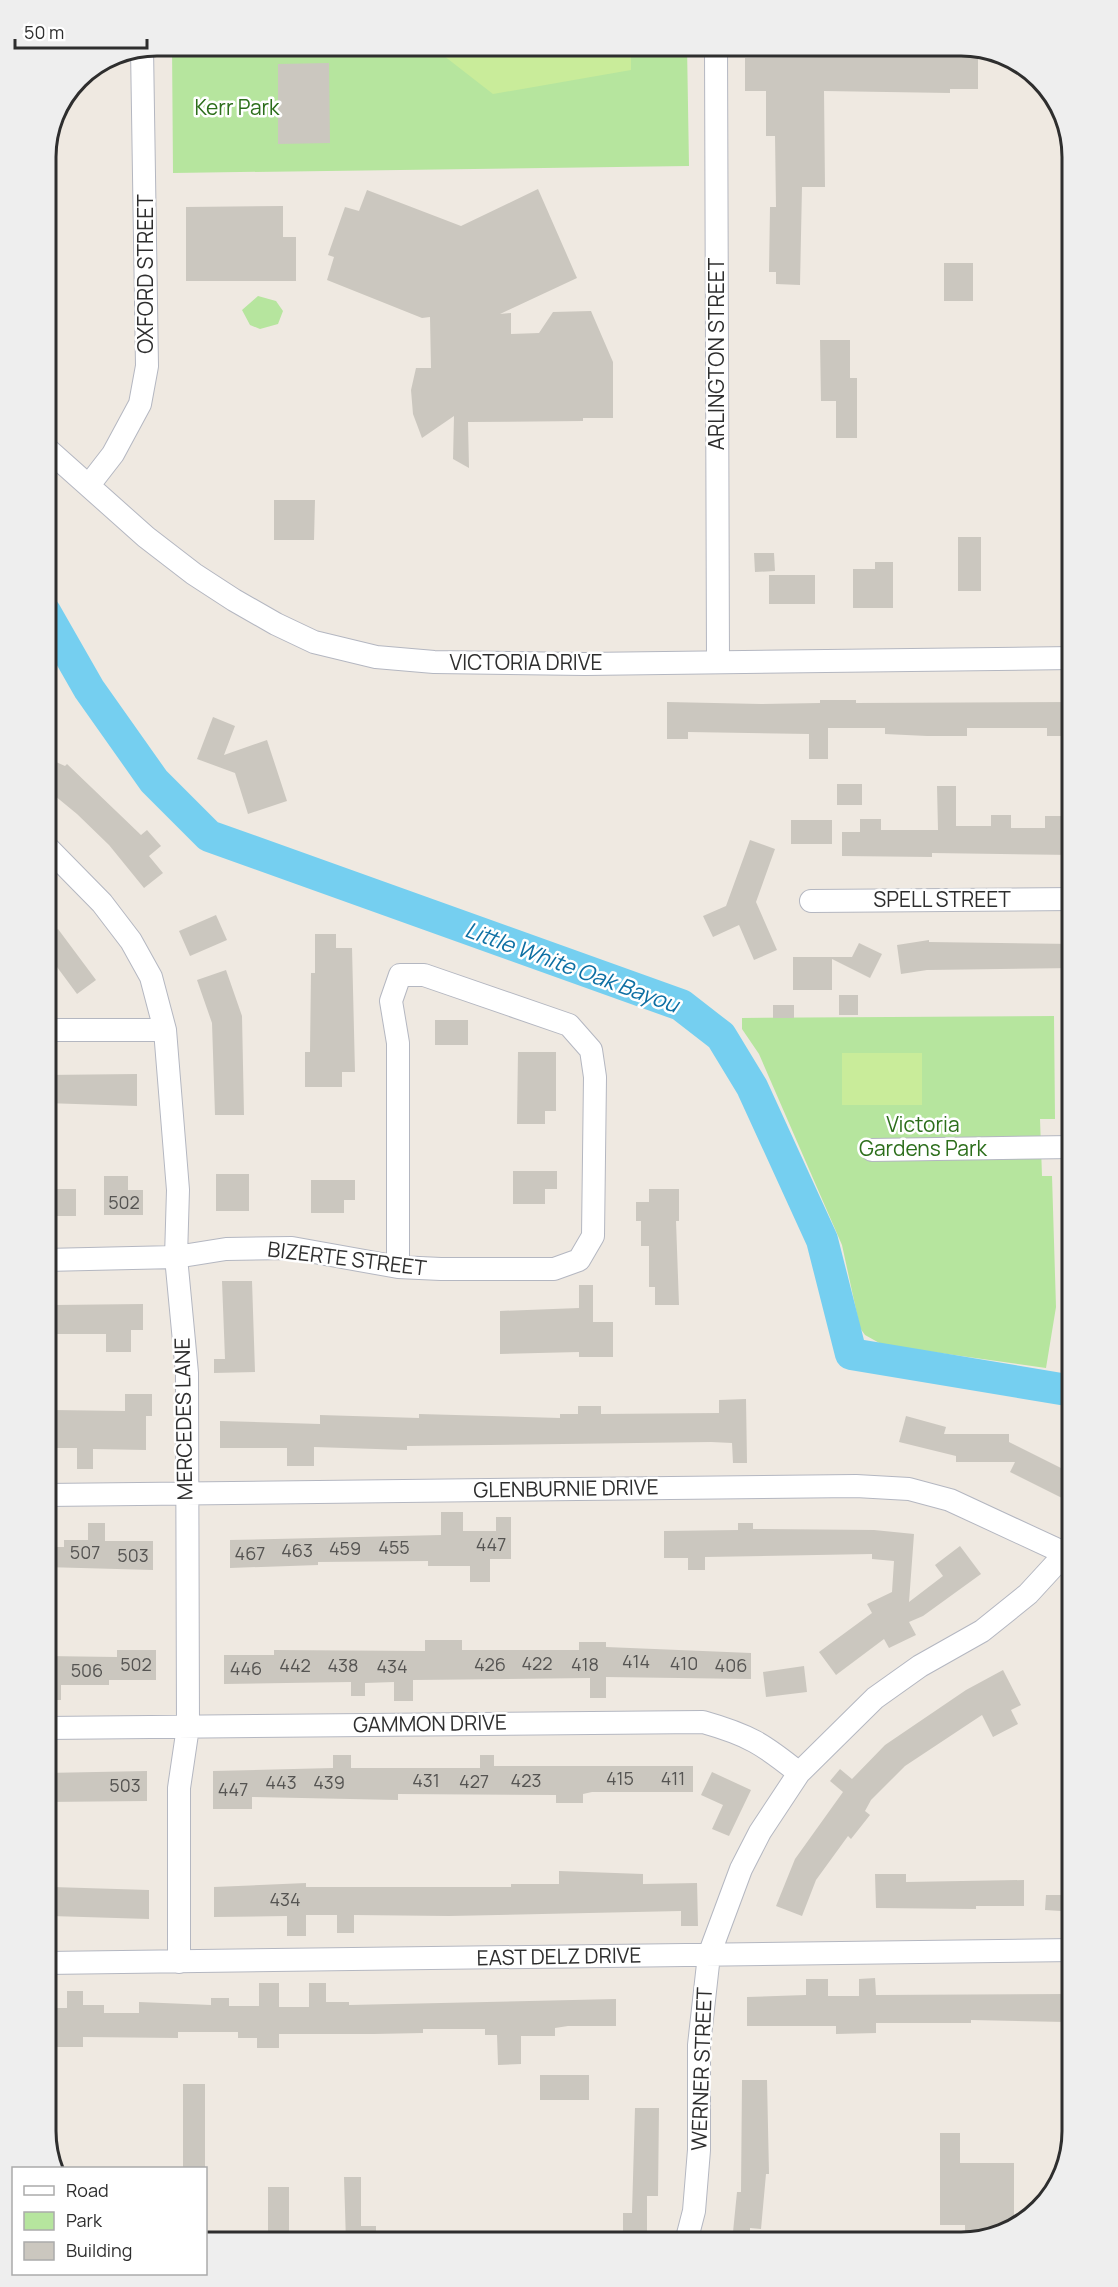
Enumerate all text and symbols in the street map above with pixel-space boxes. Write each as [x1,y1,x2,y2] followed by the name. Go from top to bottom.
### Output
[15,12,147,50] scale bar
[24,20,64,44] text: 50 m
[194,93,280,121] park label: Kerr Park
[131,194,159,354] street label: OXFORD STREET
[702,257,730,450] street label: ARLINGTON STREET
[450,648,602,676] street label: VICTORIA DRIVE
[873,885,1011,913] street label: SPELL STREET
[461,914,685,1020] water label: Little White Oak Bayou
[859,1110,987,1162] park label: Victoria Gardens Park
[108,1190,140,1214] house number: 502
[266,1234,429,1282] street label: BIZERTE STREET
[168,1337,198,1501] street label: MERCEDES LANE
[473,1472,659,1504] street label: GLENBURNIE DRIVE
[476,1532,506,1556] house number: 447
[378,1535,410,1559] house number: 455
[329,1536,361,1560] house number: 459
[281,1538,313,1562] house number: 463
[70,1540,100,1564] house number: 507
[235,1541,265,1565] house number: 467
[117,1543,149,1567] house number: 503
[622,1649,650,1673] house number: 414
[521,1651,553,1675] house number: 422
[670,1651,698,1675] house number: 410
[120,1652,152,1676] house number: 502
[474,1652,506,1676] house number: 426
[571,1652,599,1676] house number: 418
[279,1653,311,1677] house number: 442
[327,1653,359,1677] house number: 438
[715,1653,747,1677] house number: 406
[376,1654,408,1678] house number: 434
[230,1656,262,1680] house number: 446
[71,1658,103,1682] house number: 506
[353,1708,507,1738] street label: GAMMON DRIVE
[606,1766,634,1790] house number: 415
[661,1766,685,1790] house number: 411
[412,1768,440,1792] house number: 431
[511,1768,541,1792] house number: 423
[459,1769,489,1793] house number: 427
[265,1770,297,1794] house number: 443
[313,1770,345,1794] house number: 439
[109,1773,141,1797] house number: 503
[218,1777,248,1801] house number: 447
[269,1887,301,1911] house number: 434
[476,1941,642,1971] street label: EAST DELZ DRIVE
[684,1986,718,2151] street label: WERNER STREET
[12,2167,207,2275] legend
[66,2178,109,2202] text: Road
[66,2208,103,2232] text: Park
[66,2238,132,2262] text: Building

